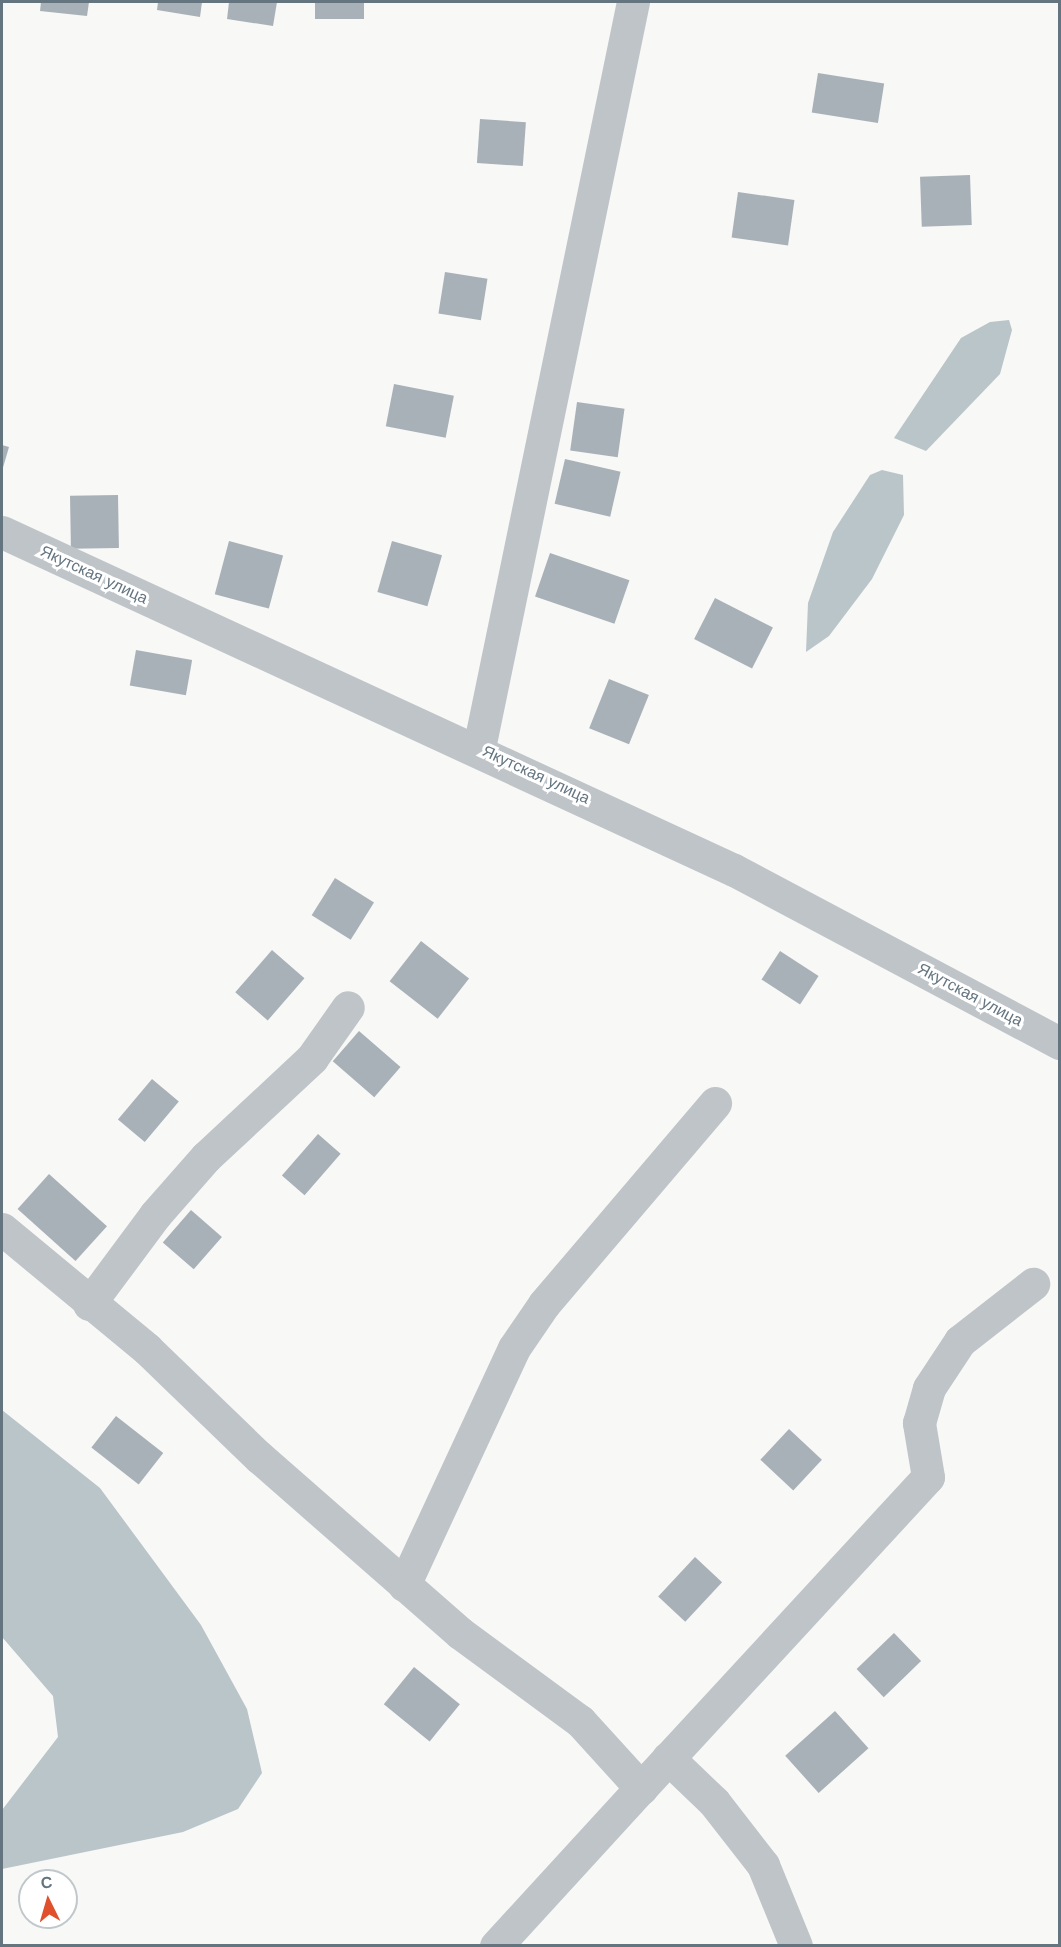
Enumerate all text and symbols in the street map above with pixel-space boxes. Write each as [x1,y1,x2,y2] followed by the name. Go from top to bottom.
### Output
[37,542,151,608] street label: Якутская улица
[479,742,593,808] street label: Якутская улица
[914,959,1026,1031] street label: Якутская улица
[18,1869,78,1929] north arrow
[40,1873,53,1893] text: С

